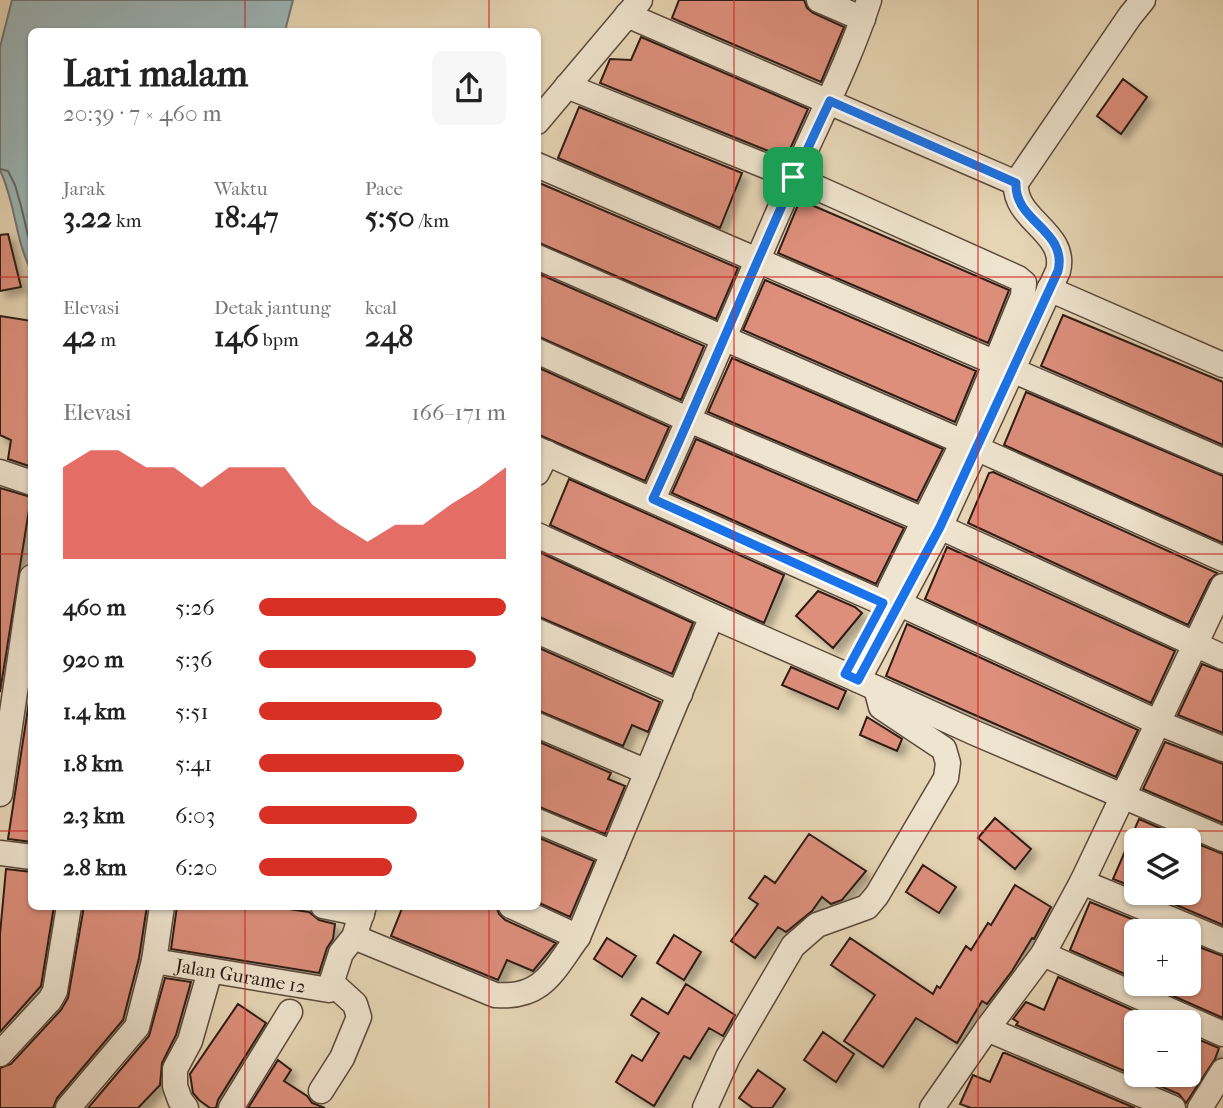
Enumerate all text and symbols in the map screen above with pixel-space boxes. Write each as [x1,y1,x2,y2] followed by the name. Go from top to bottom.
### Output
[63,51,248,96] text: Lari malam
[432,51,506,125] button: share
[63,100,222,127] text: 20:39 · 7 × 460 m
[763,147,823,207] pin
[774,158,812,196] icon: arrive
[63,178,105,200] text: Jarak
[214,178,267,200] text: Waktu
[365,178,403,200] text: Pace
[63,200,112,235] text: 3.22
[214,200,278,235] text: 18:47
[365,200,415,235] text: 5:50
[112,210,142,232] text: km
[415,210,449,232] text: /km
[63,297,120,319] text: Elevasi
[214,297,331,319] text: Detak jantung
[365,297,397,319] text: kcal
[63,319,96,354] text: 42
[214,319,259,354] text: 146
[365,319,413,354] text: 248
[96,329,116,351] text: m
[259,329,299,351] text: bpm
[63,399,132,426] text: Elevasi
[411,399,506,426] text: 166–171 m
[63,594,126,621] text: 460 m
[175,594,215,621] text: 5:26
[63,646,124,673] text: 920 m
[175,646,212,673] text: 5:36
[63,698,126,725] text: 1.4 km
[175,698,209,725] text: 5:51
[63,750,123,777] text: 1.8 km
[175,750,212,777] text: 5:41
[63,802,125,829] text: 2.3 km
[175,802,215,829] text: 6:03
[1124,828,1201,1087] map controls
[1124,828,1201,905] button: layers
[63,854,127,881] text: 2.8 km
[175,854,218,881] text: 6:20
[1124,919,1201,996] button: +
[172,954,308,998] street label: Jalan Gurame 12
[1124,1010,1201,1087] button: −

